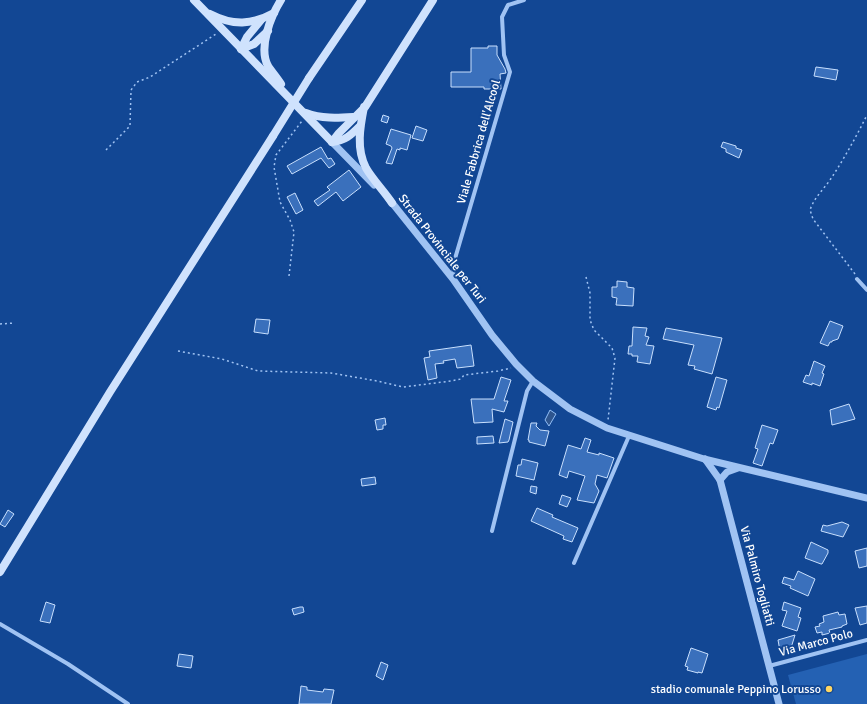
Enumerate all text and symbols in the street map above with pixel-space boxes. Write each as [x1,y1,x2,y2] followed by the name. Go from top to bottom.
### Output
[454,78,504,206] street label: Viale Fabbrica dell'Alcool
[395,191,489,307] street label: Strada Provinciale per Turi
[736,524,778,628] street label: Via Palmiro Togliatti
[778,626,854,660] street label: Via Marco Polo
[651,682,821,697] place label: stadio comunale Peppino Lorusso
[824,684,834,694] marker: stadio comunale Peppino Lorusso

